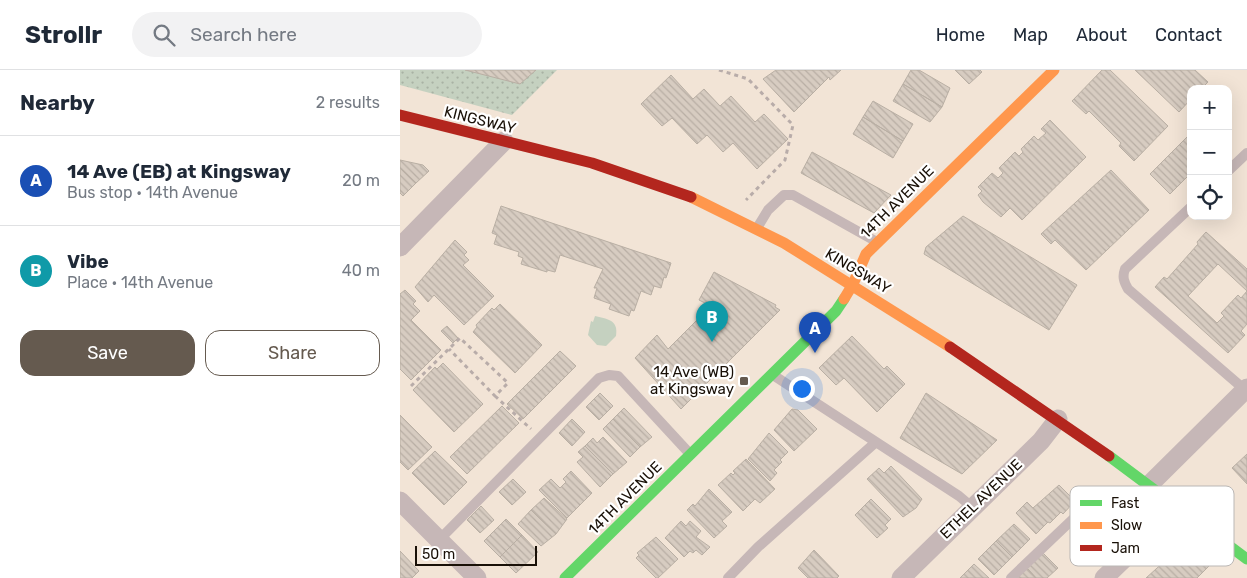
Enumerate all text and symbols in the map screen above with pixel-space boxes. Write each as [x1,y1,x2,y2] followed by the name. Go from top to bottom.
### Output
[132,12,482,57] search box
[25,21,102,49] text: Strollr
[150,21,178,49] icon: search
[190,23,297,46] text: Search here
[936,24,985,46] text: Home
[1013,24,1048,46] text: Map
[1076,24,1127,46] text: About
[1155,24,1222,46] text: Contact
[1187,85,1232,220] map controls
[1187,85,1232,130] button: +
[20,90,95,115] text: Nearby
[316,93,380,112] text: 2 results
[442,102,518,138] street label: KINGSWAY
[1187,130,1232,175] button: −
[67,160,291,183] text: 14 Ave (EB) at Kingsway
[857,162,937,242] street label: 14TH AVENUE
[30,171,42,190] text: A
[342,171,380,190] text: 20 m
[1187,175,1232,220] button: locate
[67,183,238,202] text: Bus stop · 14th Avenue
[822,244,894,298] street label: KINGSWAY
[67,250,109,273] text: Vibe
[30,261,42,280] text: B
[342,261,380,280] text: 40 m
[67,273,213,292] text: Place · 14th Avenue
[696,301,728,342] pin: B
[799,312,831,353] pin: A
[20,330,195,376] button: Save
[205,330,380,376] button: Share
[650,363,734,398] place label: 14 Ave (WB) at Kingsway
[738,375,750,387] marker: 14 Ave (WB) at Kingsway
[789,376,815,402] your location
[936,455,1026,543] street label: ETHEL AVENUE
[585,458,665,538] street label: 14TH AVENUE
[1070,486,1234,566] legend
[1111,495,1140,512] text: Fast
[1111,517,1142,534] text: Slow
[1111,540,1140,557] text: Jam
[415,543,538,566] scale bar
[422,546,455,563] text: 50 m

